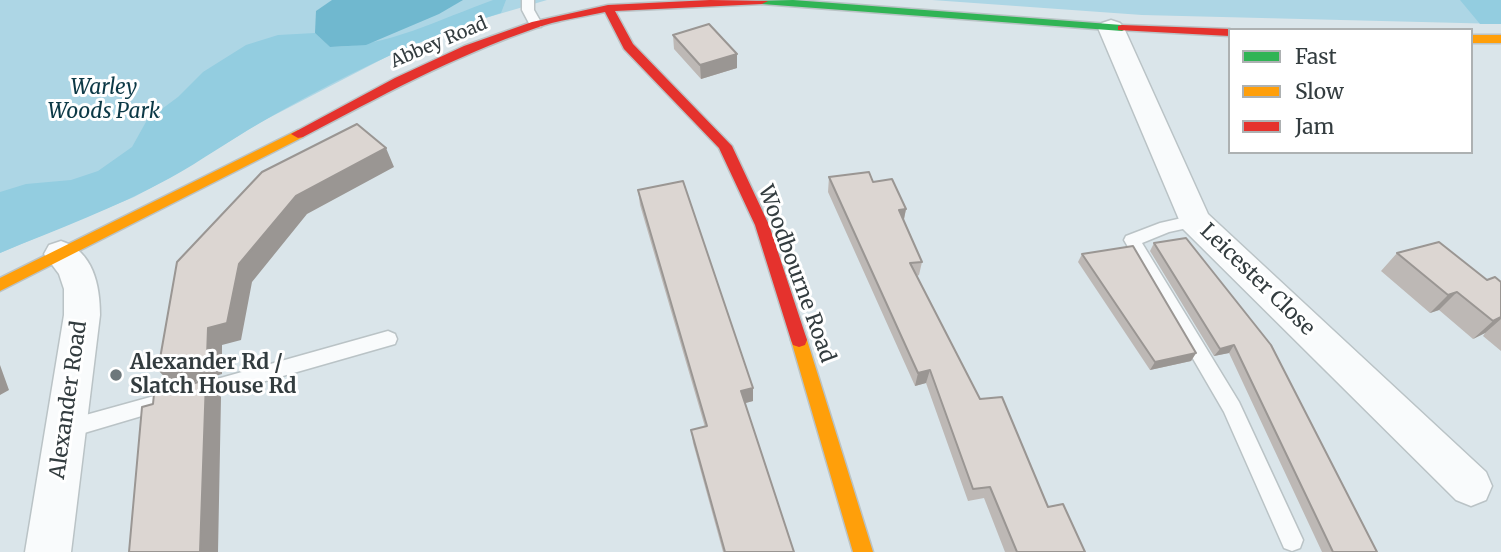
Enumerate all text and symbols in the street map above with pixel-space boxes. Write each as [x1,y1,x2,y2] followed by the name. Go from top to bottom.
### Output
[388,13,490,73] street label: Abbey Road
[1228,28,1473,154] legend
[1295,43,1337,70] text: Fast
[48,75,160,125] park label: Warley Woods Park
[1295,78,1344,105] text: Slow
[1295,113,1334,140] text: Jam
[752,182,840,366] street label: Woodbourne Road
[1194,219,1320,341] street label: Leicester Close
[45,319,93,481] street label: Alexander Road
[130,350,296,400] place label: Alexander Rd / Slatch House Rd
[108,367,124,383] marker: Alexander Rd / Slatch House Rd

